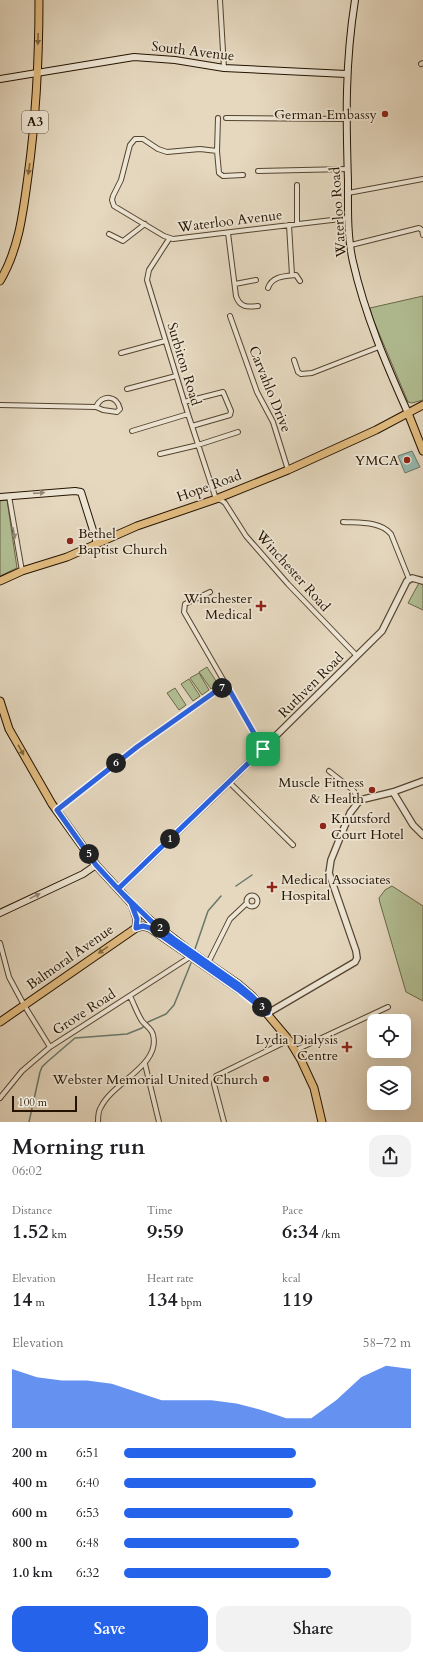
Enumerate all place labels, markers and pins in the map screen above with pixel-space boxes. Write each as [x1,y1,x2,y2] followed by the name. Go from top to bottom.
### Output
[274,105,378,124] place label: German Embassy
[380,109,390,119] marker: German Embassy
[355,451,399,470] place label: YMCA
[402,455,412,465] marker: YMCA
[78,524,168,559] place label: Bethel Baptist Church
[65,536,75,546] marker: Bethel Baptist Church
[183,589,253,624] place label: Winchester Medical
[255,600,267,612] marker: Winchester Medical
[212,678,232,698] pin: 7
[246,732,280,766] pin
[106,753,126,773] pin: 6
[278,773,364,808] place label: Muscle Fitness & Health
[367,785,377,795] marker: Muscle Fitness & Health
[331,809,404,844] place label: Knutsford Court Hotel
[318,821,328,831] marker: Knutsford Court Hotel
[160,829,180,849] pin: 1
[79,844,99,864] pin: 5
[281,870,391,905] place label: Medical Associates Hospital
[266,881,278,893] marker: Medical Associates Hospital
[150,918,170,938] pin: 2
[252,997,272,1017] pin: 3
[255,1030,338,1065] place label: Lydia Dialysis Centre
[341,1041,353,1053] marker: Lydia Dialysis Centre
[51,1070,258,1089] place label: Webster Memorial United Church
[261,1074,271,1084] marker: Webster Memorial United Church

